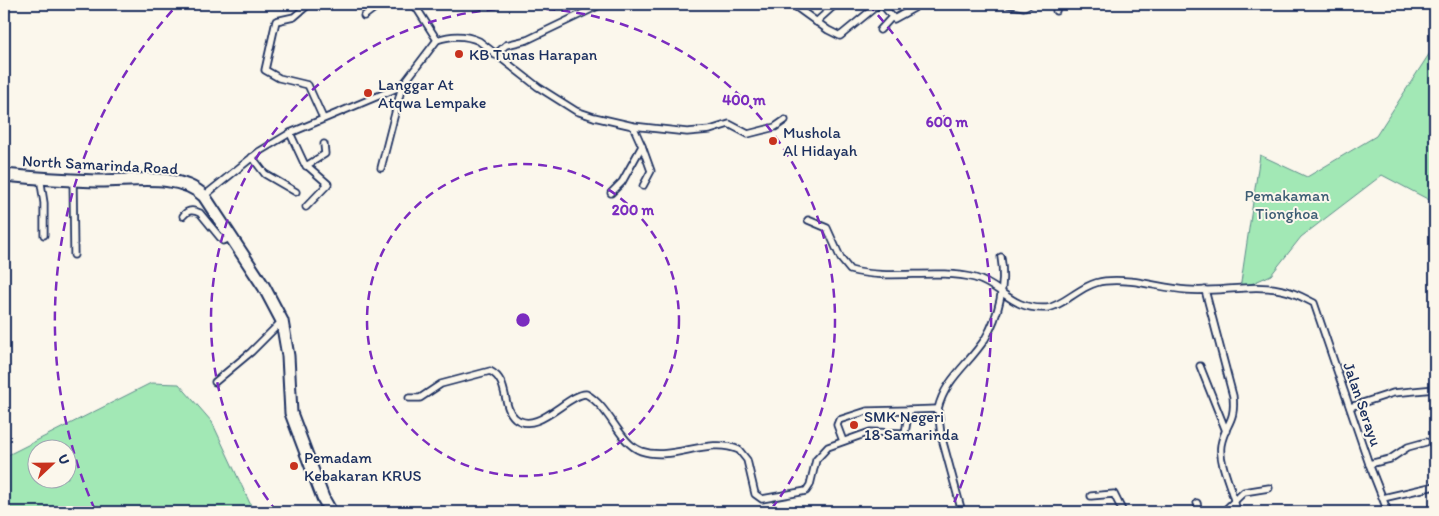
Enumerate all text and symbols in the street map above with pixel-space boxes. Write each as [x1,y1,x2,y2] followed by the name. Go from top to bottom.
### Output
[469,45,598,64] place label: KB Tunas Harapan
[453,48,465,60] marker: KB Tunas Harapan
[378,75,487,112] place label: Langgar At Atqwa Lempake
[362,87,374,99] marker: Langgar At Atqwa Lempake
[722,91,766,109] text: 400 m
[926,113,969,131] text: 600 m
[783,123,858,160] place label: Mushola Al Hidayah
[767,135,779,147] marker: Mushola Al Hidayah
[21,151,179,178] street label: North Samarinda Road
[1245,186,1329,223] park label: Pemakaman Tionghoa
[612,201,655,219] text: 200 m
[514,311,532,329] centre of rings
[1339,360,1386,449] street label: Jalan Serayu
[864,407,959,444] place label: SMK Negeri 18 Samarinda
[848,419,860,431] marker: SMK Negeri 18 Samarinda
[28,438,78,488] north arrow
[304,448,422,485] place label: Pemadam Kebakaran KRUS
[54,452,73,467] text: U
[288,460,300,472] marker: Pemadam Kebakaran KRUS

